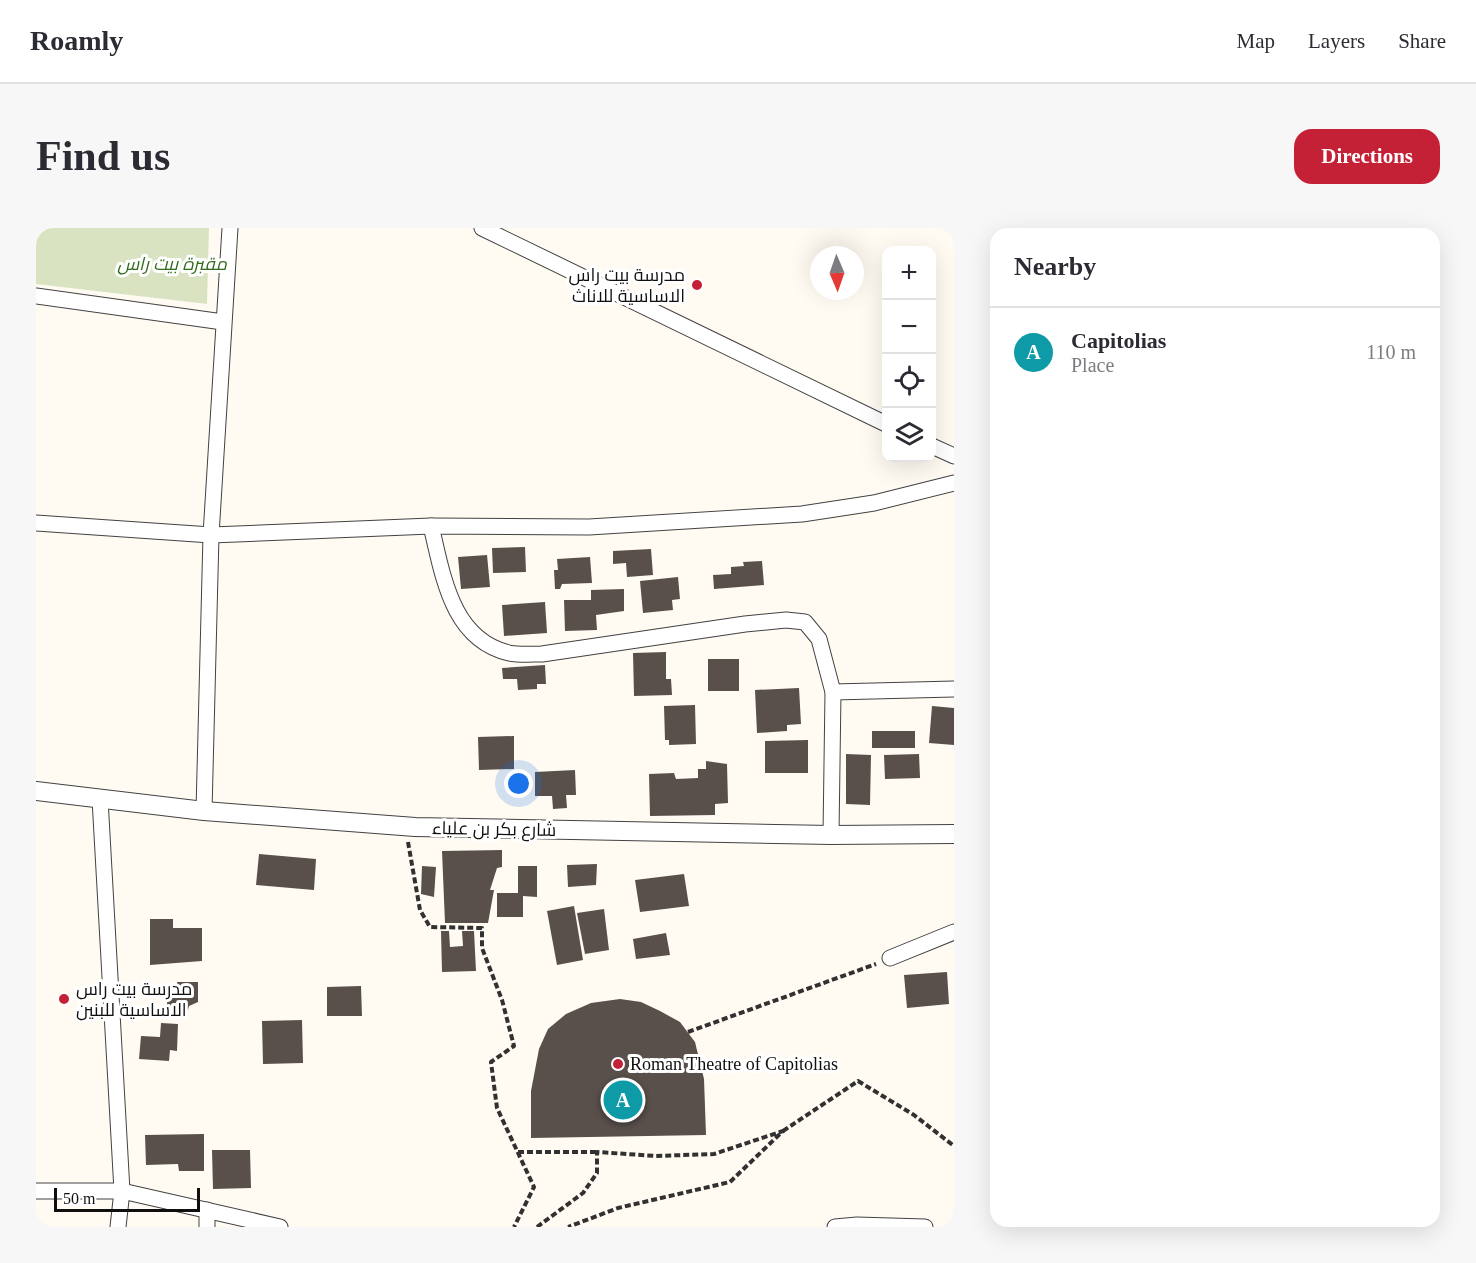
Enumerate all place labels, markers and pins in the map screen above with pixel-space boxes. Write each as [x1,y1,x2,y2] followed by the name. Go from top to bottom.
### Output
[569,265,685,306] place label: مدرسة بيت راس الاساسية للاناث
[690,278,704,292] marker: مدرسة بيت راس الاساسية للاناث
[76,979,192,1021] place label: مدرسة بيت راس الاساسية للبنين
[57,992,71,1006] marker: مدرسة بيت راس الاساسية للبنين
[630,1054,838,1074] place label: Roman Theatre of Capitolias
[611,1057,625,1071] marker: Roman Theatre of Capitolias
[604,1078,642,1122] pin: A

